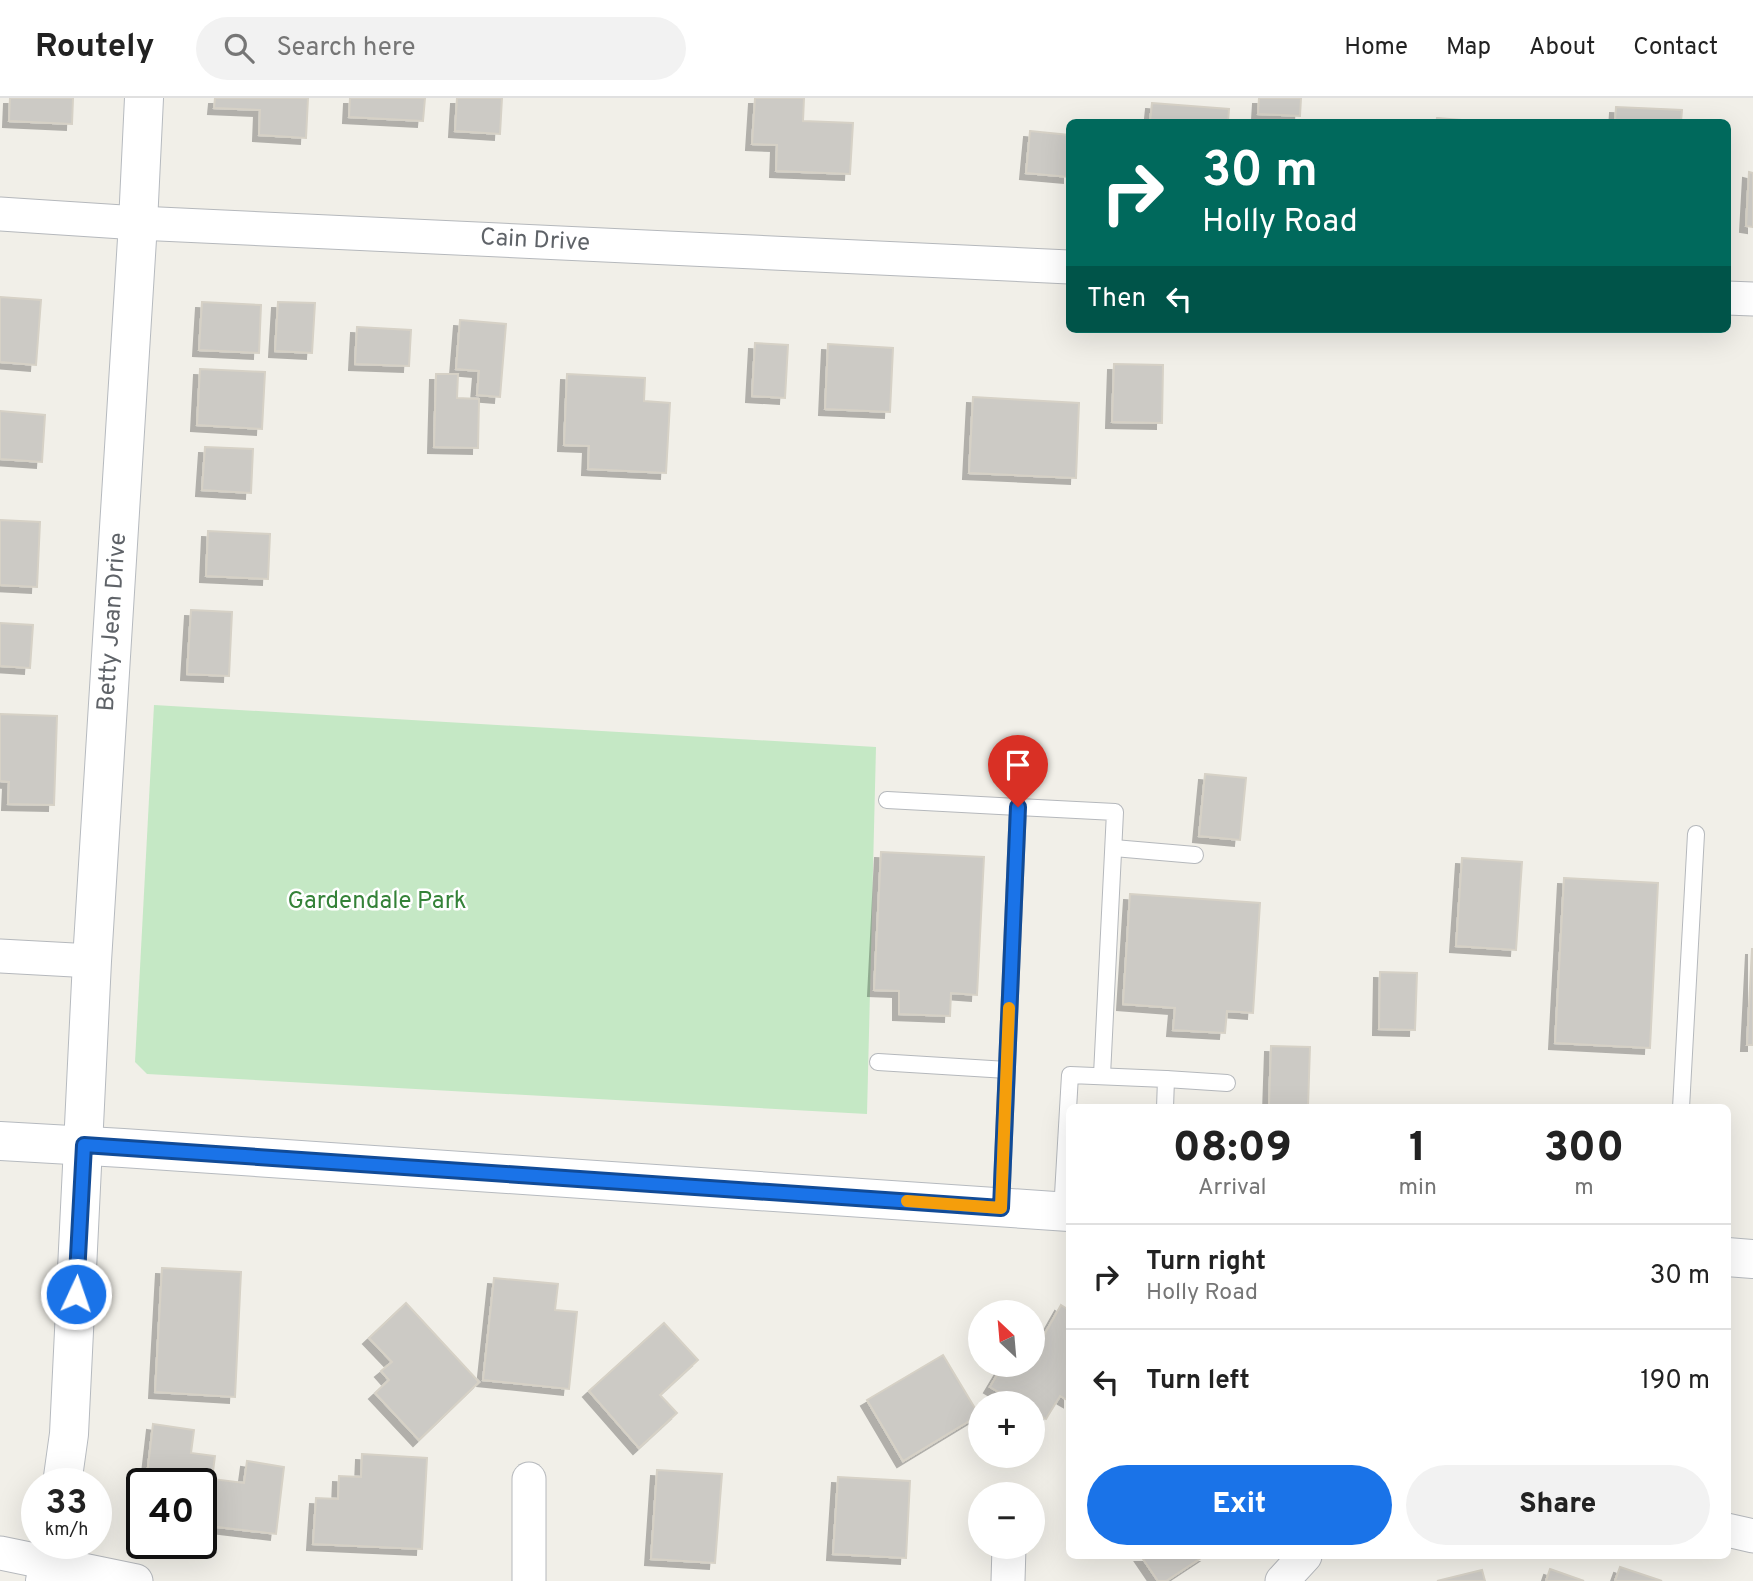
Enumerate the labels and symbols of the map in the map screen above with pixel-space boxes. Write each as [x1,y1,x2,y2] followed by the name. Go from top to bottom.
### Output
[479,223,591,259] street label: Cain Drive
[92,532,134,712] street label: Betty Jean Drive
[988,735,1048,807] pin
[287,887,467,917] park label: Gardendale Park
[39,1257,113,1331] position arrow
[968,1300,1045,1377] north arrow
[126,1468,217,1559] speed limit sign: 40

